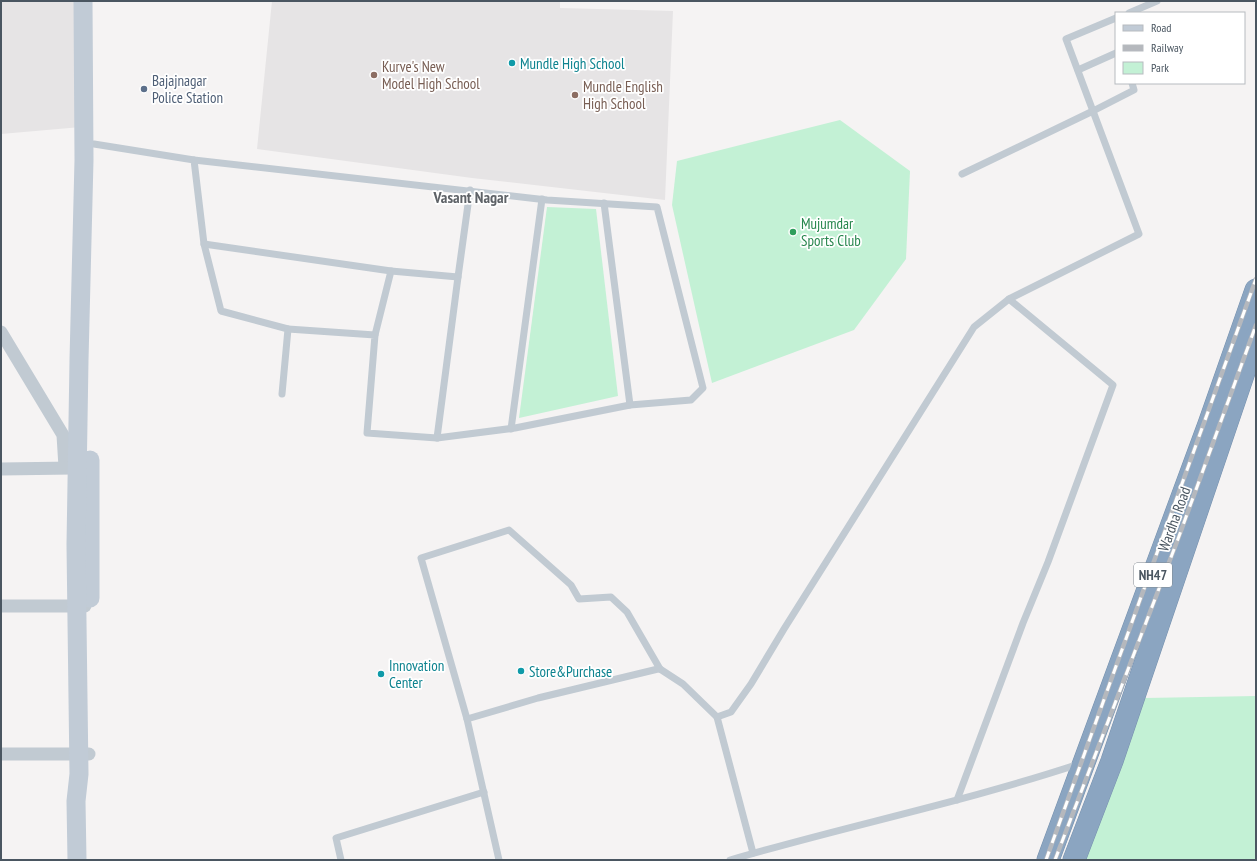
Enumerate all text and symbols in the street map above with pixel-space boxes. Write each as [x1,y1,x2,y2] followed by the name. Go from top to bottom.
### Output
[1115,12,1245,84] legend
[1151,20,1171,35] text: Road
[1151,40,1184,55] text: Railway
[520,54,625,73] place label: Mundle High School
[382,57,480,93] place label: Kurve's New Model High School
[507,58,517,68] marker: Mundle High School
[1151,60,1169,75] text: Park
[369,70,379,80] marker: Kurve's New Model High School
[152,71,223,107] place label: Bajajnagar Police Station
[583,77,663,113] place label: Mundle English High School
[139,84,149,94] marker: Bajajnagar Police Station
[570,90,580,100] marker: Mundle English High School
[433,187,509,207] district label: Vasant Nagar
[801,214,861,250] place label: Mujumdar Sports Club
[788,227,798,237] marker: Mujumdar Sports Club
[1154,484,1194,554] street label: Wardha Road
[1134,563,1172,587] road number: NH47
[389,656,444,692] place label: Innovation Center
[529,662,612,681] place label: Store&Purchase
[516,666,526,676] marker: Store&Purchase
[376,669,386,679] marker: Innovation Center

